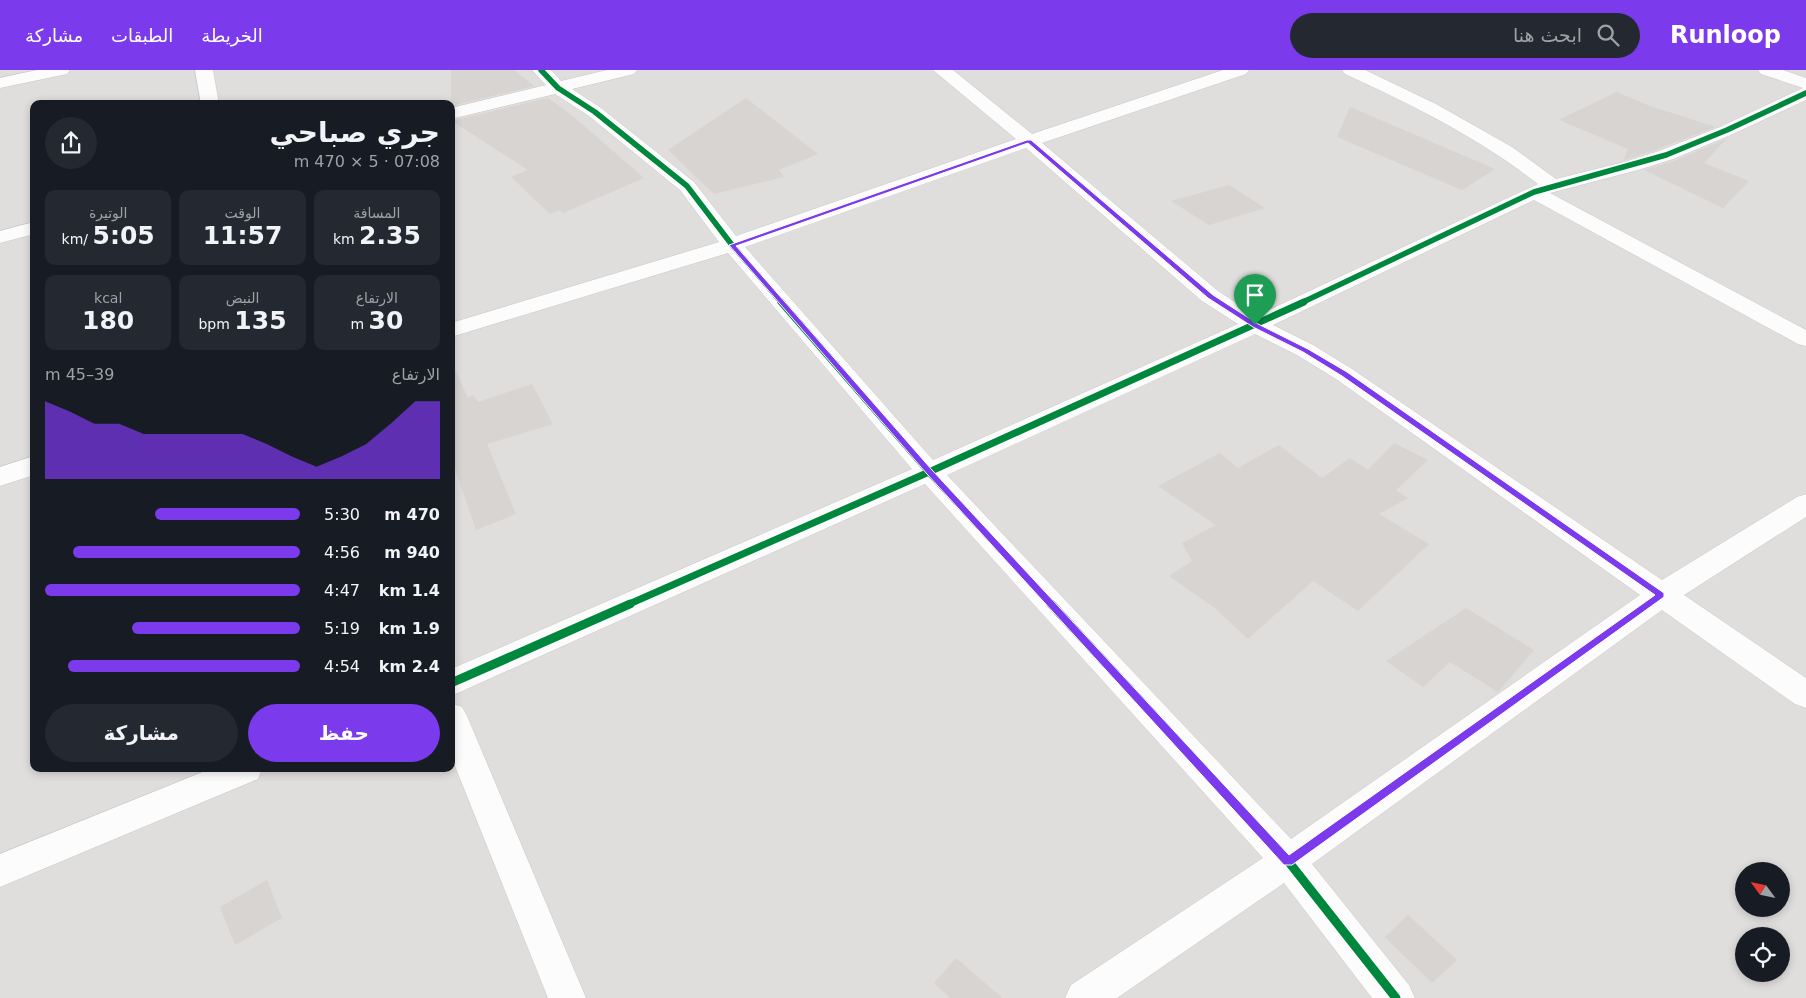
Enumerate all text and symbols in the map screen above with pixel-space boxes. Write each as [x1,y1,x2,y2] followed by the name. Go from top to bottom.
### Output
[1290,13,1640,58] search box
[1594,21,1622,49] icon: search
[1670,21,1781,49] text: Runloop
[1513,24,1582,46] text: ابحث هنا
[25,25,83,46] text: مشاركة
[111,25,173,46] text: الطبقات
[201,25,263,46] text: الخريطة
[269,116,440,149] text: جري صباحي
[45,117,97,169] button: share
[294,152,440,171] text: 07:08 · 5 × 470 m
[89,205,127,221] text: الوتيرة
[225,205,260,221] text: الوقت
[353,205,400,221] text: المسافة
[93,221,155,250] text: 5:05
[203,221,282,250] text: 11:57
[359,221,421,250] text: 2.35
[62,231,93,247] text: /km
[333,231,359,247] text: km
[1234,274,1276,325] pin
[1241,281,1269,309] icon: arrive
[94,290,122,306] text: kcal
[226,290,259,306] text: النبض
[356,290,398,306] text: الارتفاع
[82,306,134,335] text: 180
[234,306,287,335] text: 135
[368,306,403,335] text: 30
[198,316,234,332] text: bpm
[350,316,368,332] text: m
[45,365,114,384] text: 39–45 m
[392,365,440,384] text: الارتفاع
[324,505,360,524] text: 5:30
[384,505,440,524] text: 470 m
[324,543,360,562] text: 4:56
[384,543,440,562] text: 940 m
[324,581,360,600] text: 4:47
[379,581,440,600] text: 1.4 km
[324,619,360,638] text: 5:19
[379,619,440,638] text: 1.9 km
[324,657,360,676] text: 4:54
[379,657,440,676] text: 2.4 km
[45,704,238,762] button: مشاركة
[248,704,440,762] button: حفظ
[1735,862,1790,918] north arrow
[1735,862,1790,982] map controls
[1735,927,1790,982] button: locate

